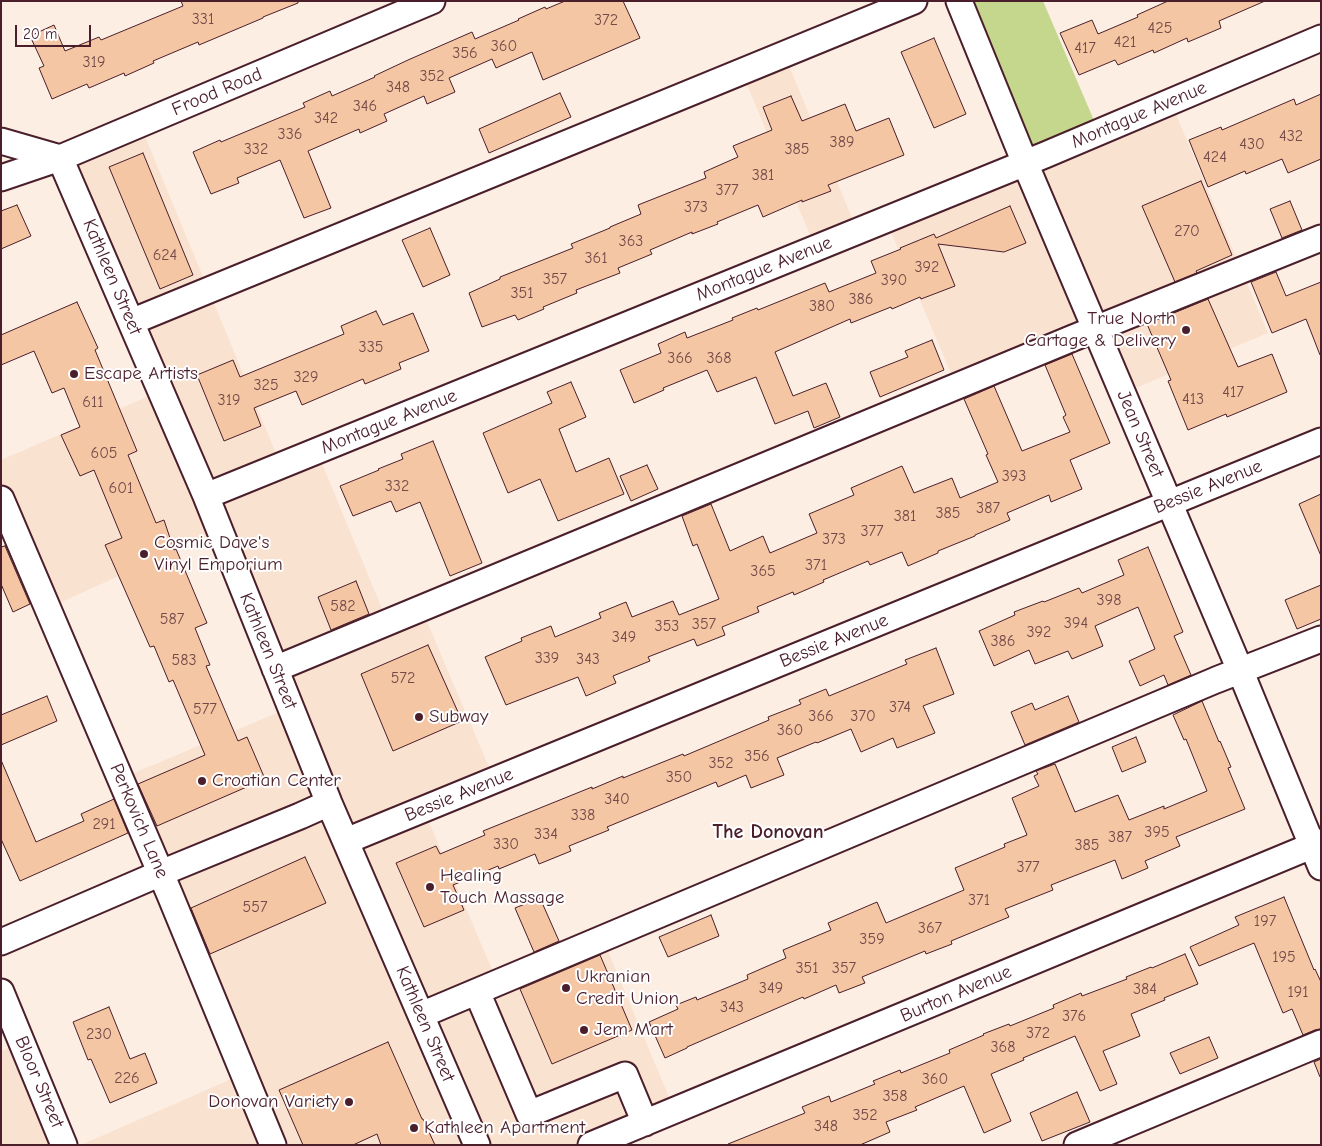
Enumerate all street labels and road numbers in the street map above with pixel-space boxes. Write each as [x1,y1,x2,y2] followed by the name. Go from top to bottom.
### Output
[168,63,266,121] street label: Frood Road
[1068,76,1210,154] street label: Montague Avenue
[77,216,147,338] street label: Kathleen Street
[693,231,835,307] street label: Montague Avenue
[318,384,460,460] street label: Montague Avenue
[1111,387,1169,481] street label: Jean Street
[1150,455,1266,519] street label: Bessie Avenue
[234,589,302,713] street label: Kathleen Street
[776,609,892,673] street label: Bessie Avenue
[105,760,173,882] street label: Perkovich Lane
[401,763,517,827] street label: Bessie Avenue
[897,960,1015,1028] street label: Burton Avenue
[390,963,460,1085] street label: Kathleen Street
[9,1033,69,1131] street label: Bloor Street

